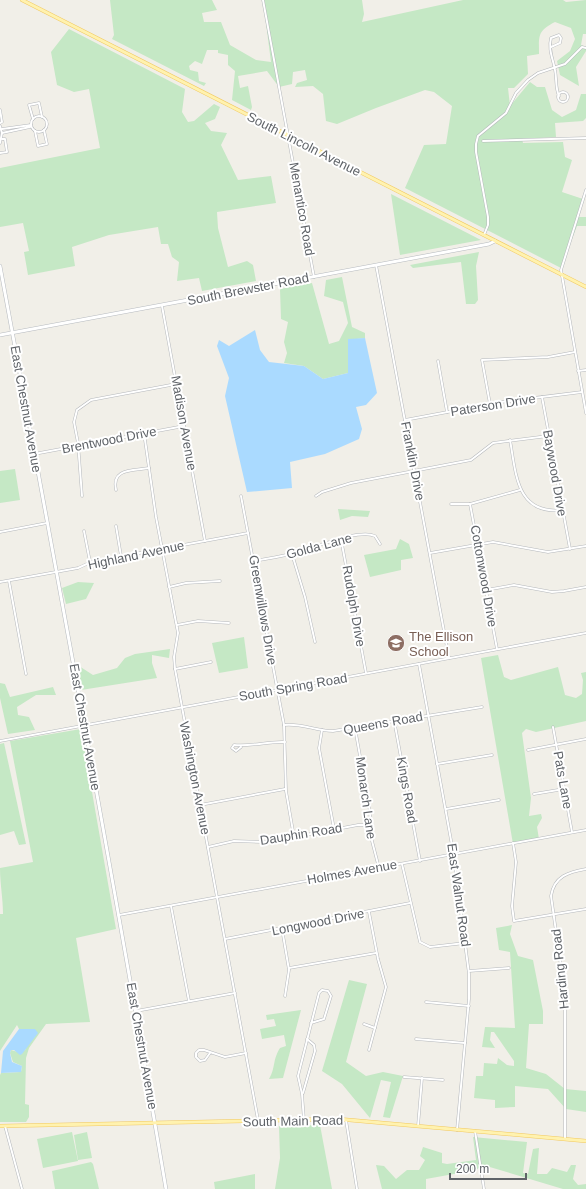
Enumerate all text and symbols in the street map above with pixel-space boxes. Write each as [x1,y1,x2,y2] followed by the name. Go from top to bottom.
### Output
[245,109,363,179] street label: South Lincoln Avenue
[286,161,318,257] street label: Menantico Road
[186,270,310,308] street label: South Brewster Road
[7,344,45,474] street label: East Chestnut Avenue
[168,374,200,472] street label: Madison Avenue
[449,391,537,419] street label: Paterson Drive
[398,420,428,502] street label: Franklin Drive
[60,423,158,457] street label: Brentwood Drive
[540,429,570,517] street label: Baywood Drive
[468,524,500,628] street label: Cottonwood Drive
[285,530,353,562] street label: Golda Lane
[86,537,186,573] street label: Highland Avenue
[246,554,280,666] street label: Greenwillows Drive
[339,564,369,648] street label: Rudolph Drive
[409,629,473,659] place label: The Ellison School
[386,633,406,653] school or university icon: The Ellison School
[66,662,104,792] street label: East Chestnut Avenue
[238,670,348,704] street label: South Spring Road
[342,709,424,737] street label: Queens Road
[177,720,213,836] street label: Washington Avenue
[551,750,575,810] street label: Pats Lane
[353,756,379,840] street label: Monarch Lane
[394,756,420,824] street label: Kings Road
[259,820,343,848] street label: Dauphin Road
[444,842,474,948] street label: East Walnut Road
[306,857,398,887] street label: Holmes Avenue
[270,906,366,938] street label: Longwood Drive
[548,928,572,1010] street label: Harding Road
[123,981,161,1111] street label: East Chestnut Avenue
[243,1113,343,1129] street label: South Main Road
[450,1155,526,1181] scale bar
[456,1162,489,1176] text: 200 m

